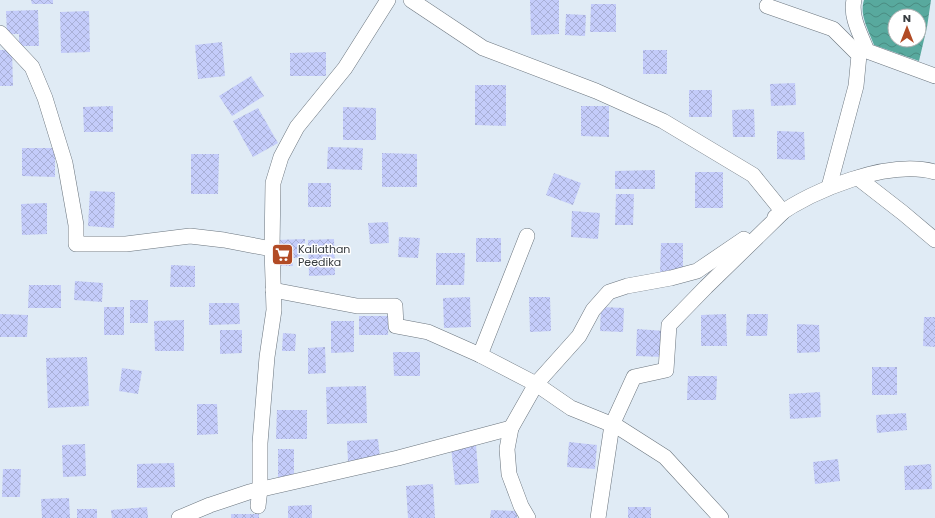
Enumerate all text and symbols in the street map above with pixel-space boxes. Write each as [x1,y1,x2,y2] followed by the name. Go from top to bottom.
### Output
[887,8,927,48] north arrow
[903,10,911,26] text: N
[298,241,350,270] place label: Kaliathan Peedika
[269,242,295,268] supermarket icon: Kaliathan Peedika

